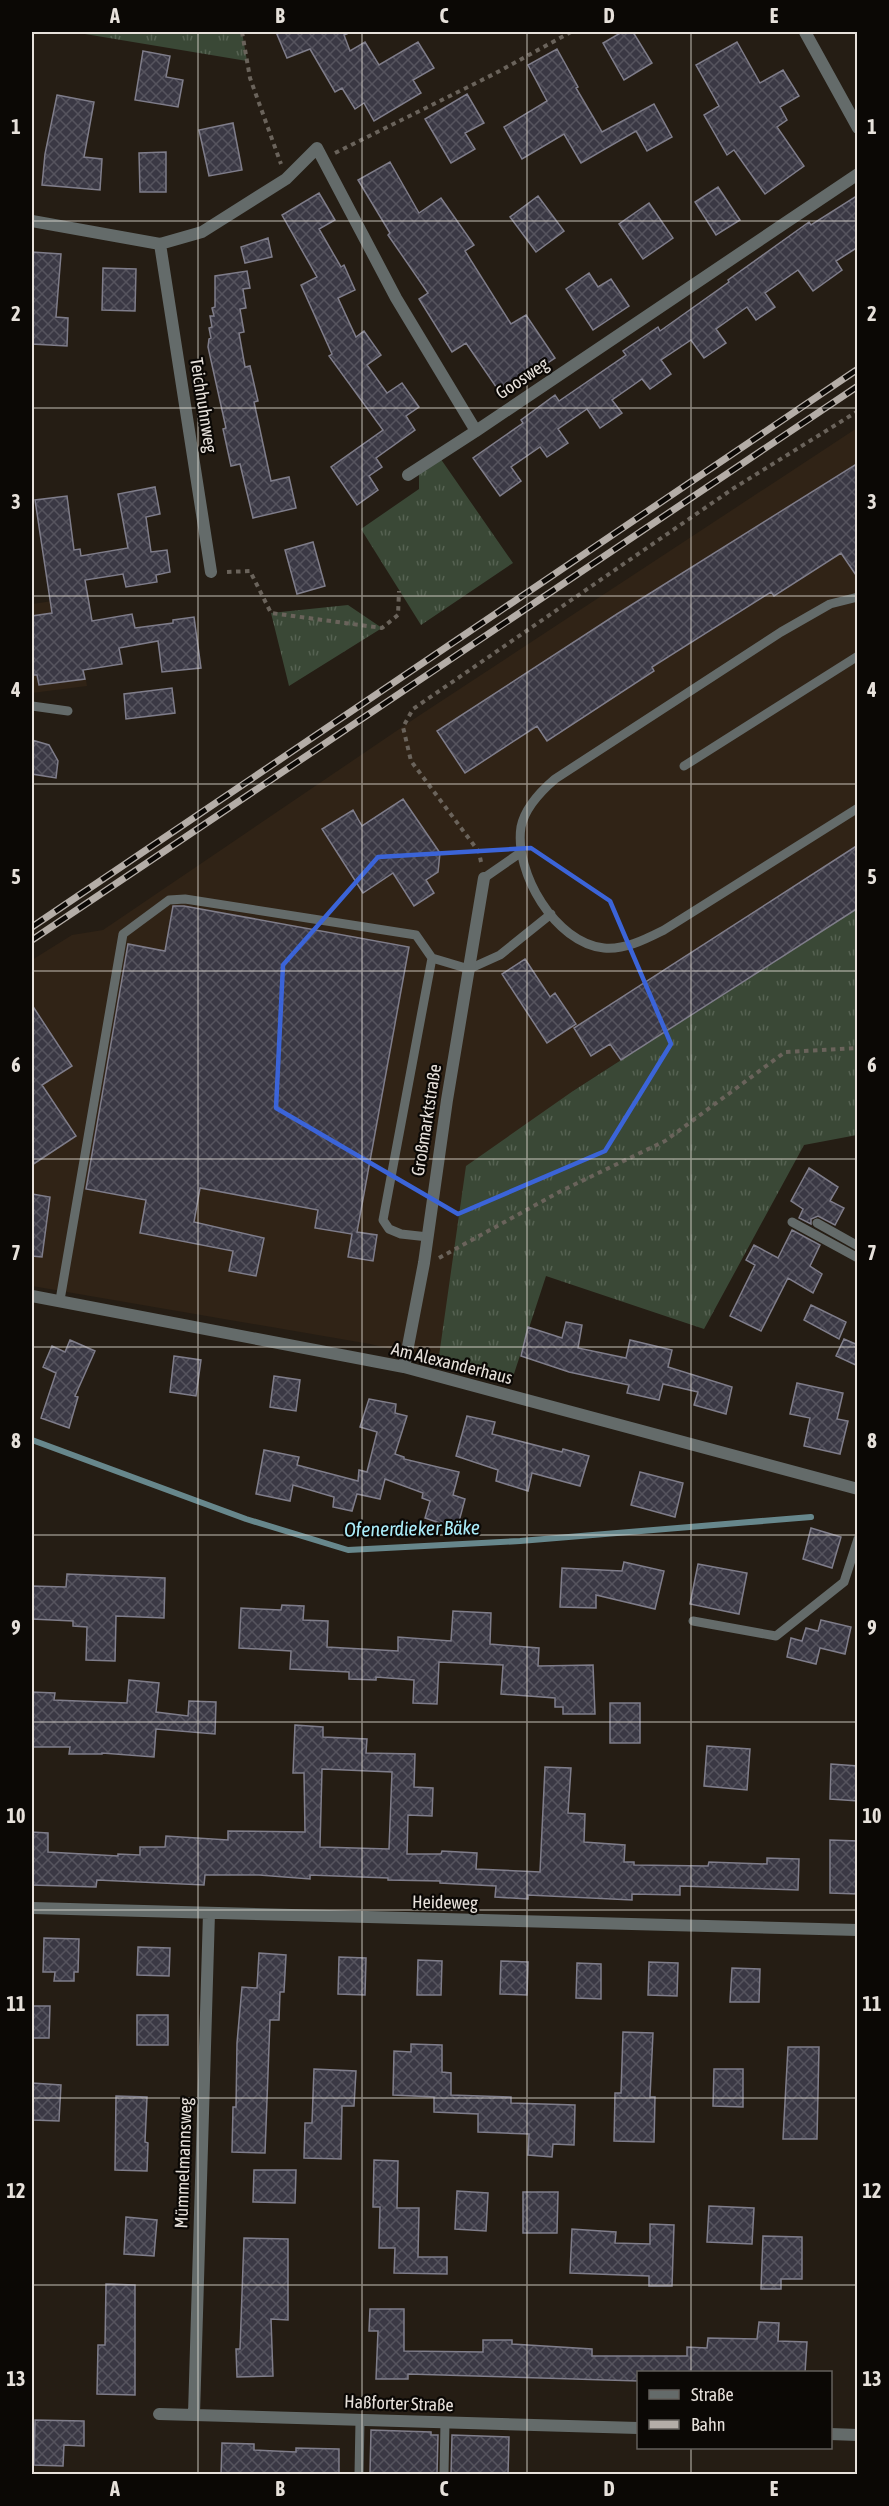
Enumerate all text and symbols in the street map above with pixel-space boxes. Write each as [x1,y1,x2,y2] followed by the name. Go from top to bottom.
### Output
[109,4,120,27] text: A
[275,4,285,27] text: B
[440,4,449,27] text: C
[603,4,615,27] text: D
[770,4,779,27] text: E
[11,115,21,138] text: 1
[867,115,877,138] text: 1
[11,302,21,325] text: 2
[867,302,877,325] text: 2
[492,353,553,403] street label: Goosweg
[186,356,222,454] street label: Teichhuhnweg
[11,490,21,513] text: 3
[867,490,877,513] text: 3
[10,678,21,701] text: 4
[866,678,877,701] text: 4
[11,865,21,888] text: 5
[867,865,877,888] text: 5
[11,1053,21,1076] text: 6
[867,1053,877,1076] text: 6
[407,1063,445,1177] street label: Großmarktstraße
[11,1241,21,1264] text: 7
[867,1241,877,1264] text: 7
[389,1338,515,1388] street label: Am Alexanderhaus
[11,1429,21,1452] text: 8
[867,1429,877,1452] text: 8
[344,1515,480,1541] water label: Ofenerdieker Bäke
[11,1616,21,1639] text: 9
[867,1616,877,1639] text: 9
[7,1804,25,1827] text: 10
[863,1804,881,1827] text: 10
[412,1891,478,1913] street label: Heideweg
[7,1992,25,2015] text: 11
[863,1992,881,2015] text: 11
[170,2097,196,2229] street label: Mümmelmannsweg
[7,2179,25,2202] text: 12
[863,2179,881,2202] text: 12
[7,2367,25,2390] text: 13
[863,2367,881,2390] text: 13
[637,2371,832,2449] legend
[691,2384,734,2405] text: Straße
[344,2391,454,2415] street label: Haßforter Straße
[691,2414,725,2435] text: Bahn
[109,2477,120,2500] text: A
[275,2477,285,2500] text: B
[440,2477,449,2500] text: C
[603,2477,615,2500] text: D
[770,2477,779,2500] text: E

